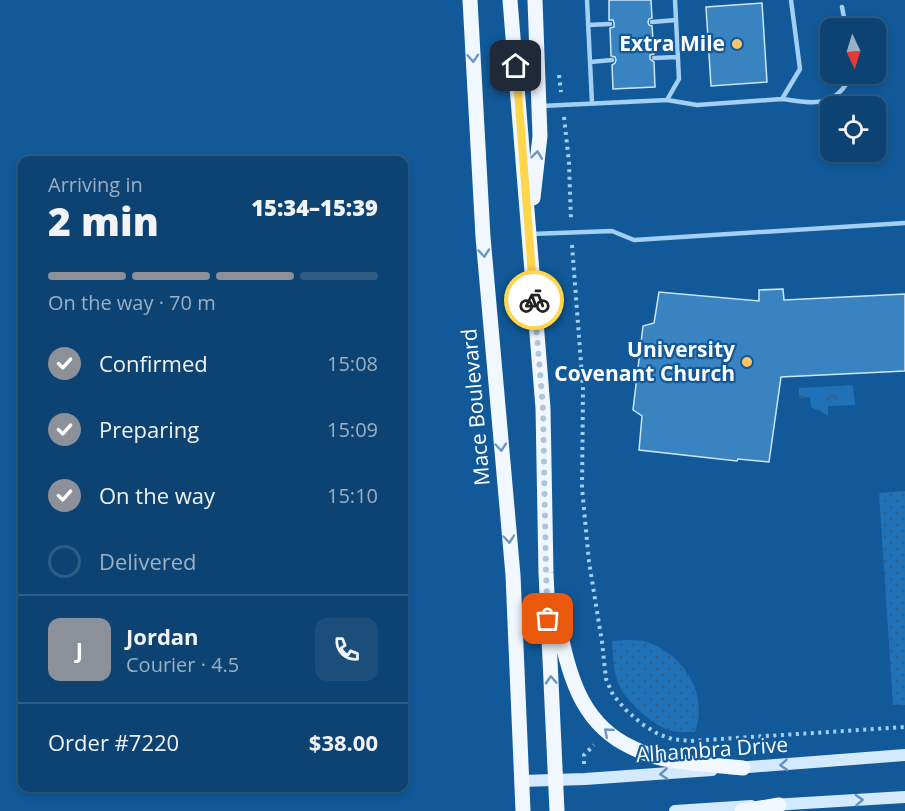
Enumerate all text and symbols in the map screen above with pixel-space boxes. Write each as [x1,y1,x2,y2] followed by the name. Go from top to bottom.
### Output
[820,18,886,84] north arrow
[820,18,886,162] map controls
[619,29,725,57] place label: Extra Mile
[730,37,744,51] marker: Extra Mile
[490,40,541,91] pin
[499,49,532,82] icon: home
[467,54,480,63] one-way arrow
[820,96,886,162] button: locate
[531,150,543,159] one-way arrow
[48,171,143,198] text: Arriving in
[251,192,378,222] text: 15:34–15:39
[48,194,159,247] text: 2 min
[477,249,490,258] one-way arrow
[504,270,564,330] courier
[518,284,551,317] icon: bike
[48,289,216,316] text: On the way · 70 m
[454,327,496,487] street label: Mace Boulevard
[554,335,735,387] place label: University Covenant Church
[48,347,81,380] icon: check
[99,348,208,378] text: Confirmed
[327,350,378,377] text: 15:08
[740,355,754,369] marker: University Covenant Church
[48,413,81,446] icon: check
[99,414,199,444] text: Preparing
[327,416,378,443] text: 15:09
[494,443,507,452] one-way arrow
[48,479,81,512] icon: check
[99,480,215,510] text: On the way
[327,482,378,509] text: 15:10
[502,534,515,543] one-way arrow
[99,546,197,576] text: Delivered
[522,593,573,644] pin
[531,602,564,635] icon: bag
[315,618,378,681] button: phone
[126,621,199,651] text: Jordan
[76,634,83,664] text: J
[126,651,239,678] text: Courier · 4.5
[545,675,558,684] one-way arrow
[48,727,179,757] text: Order #7220
[309,727,378,757] text: $38.00
[604,728,615,739] one-way arrow
[635,730,789,768] street label: Alhambra Drive
[779,758,788,771] one-way arrow
[659,767,668,780] one-way arrow
[854,793,863,806] one-way arrow

